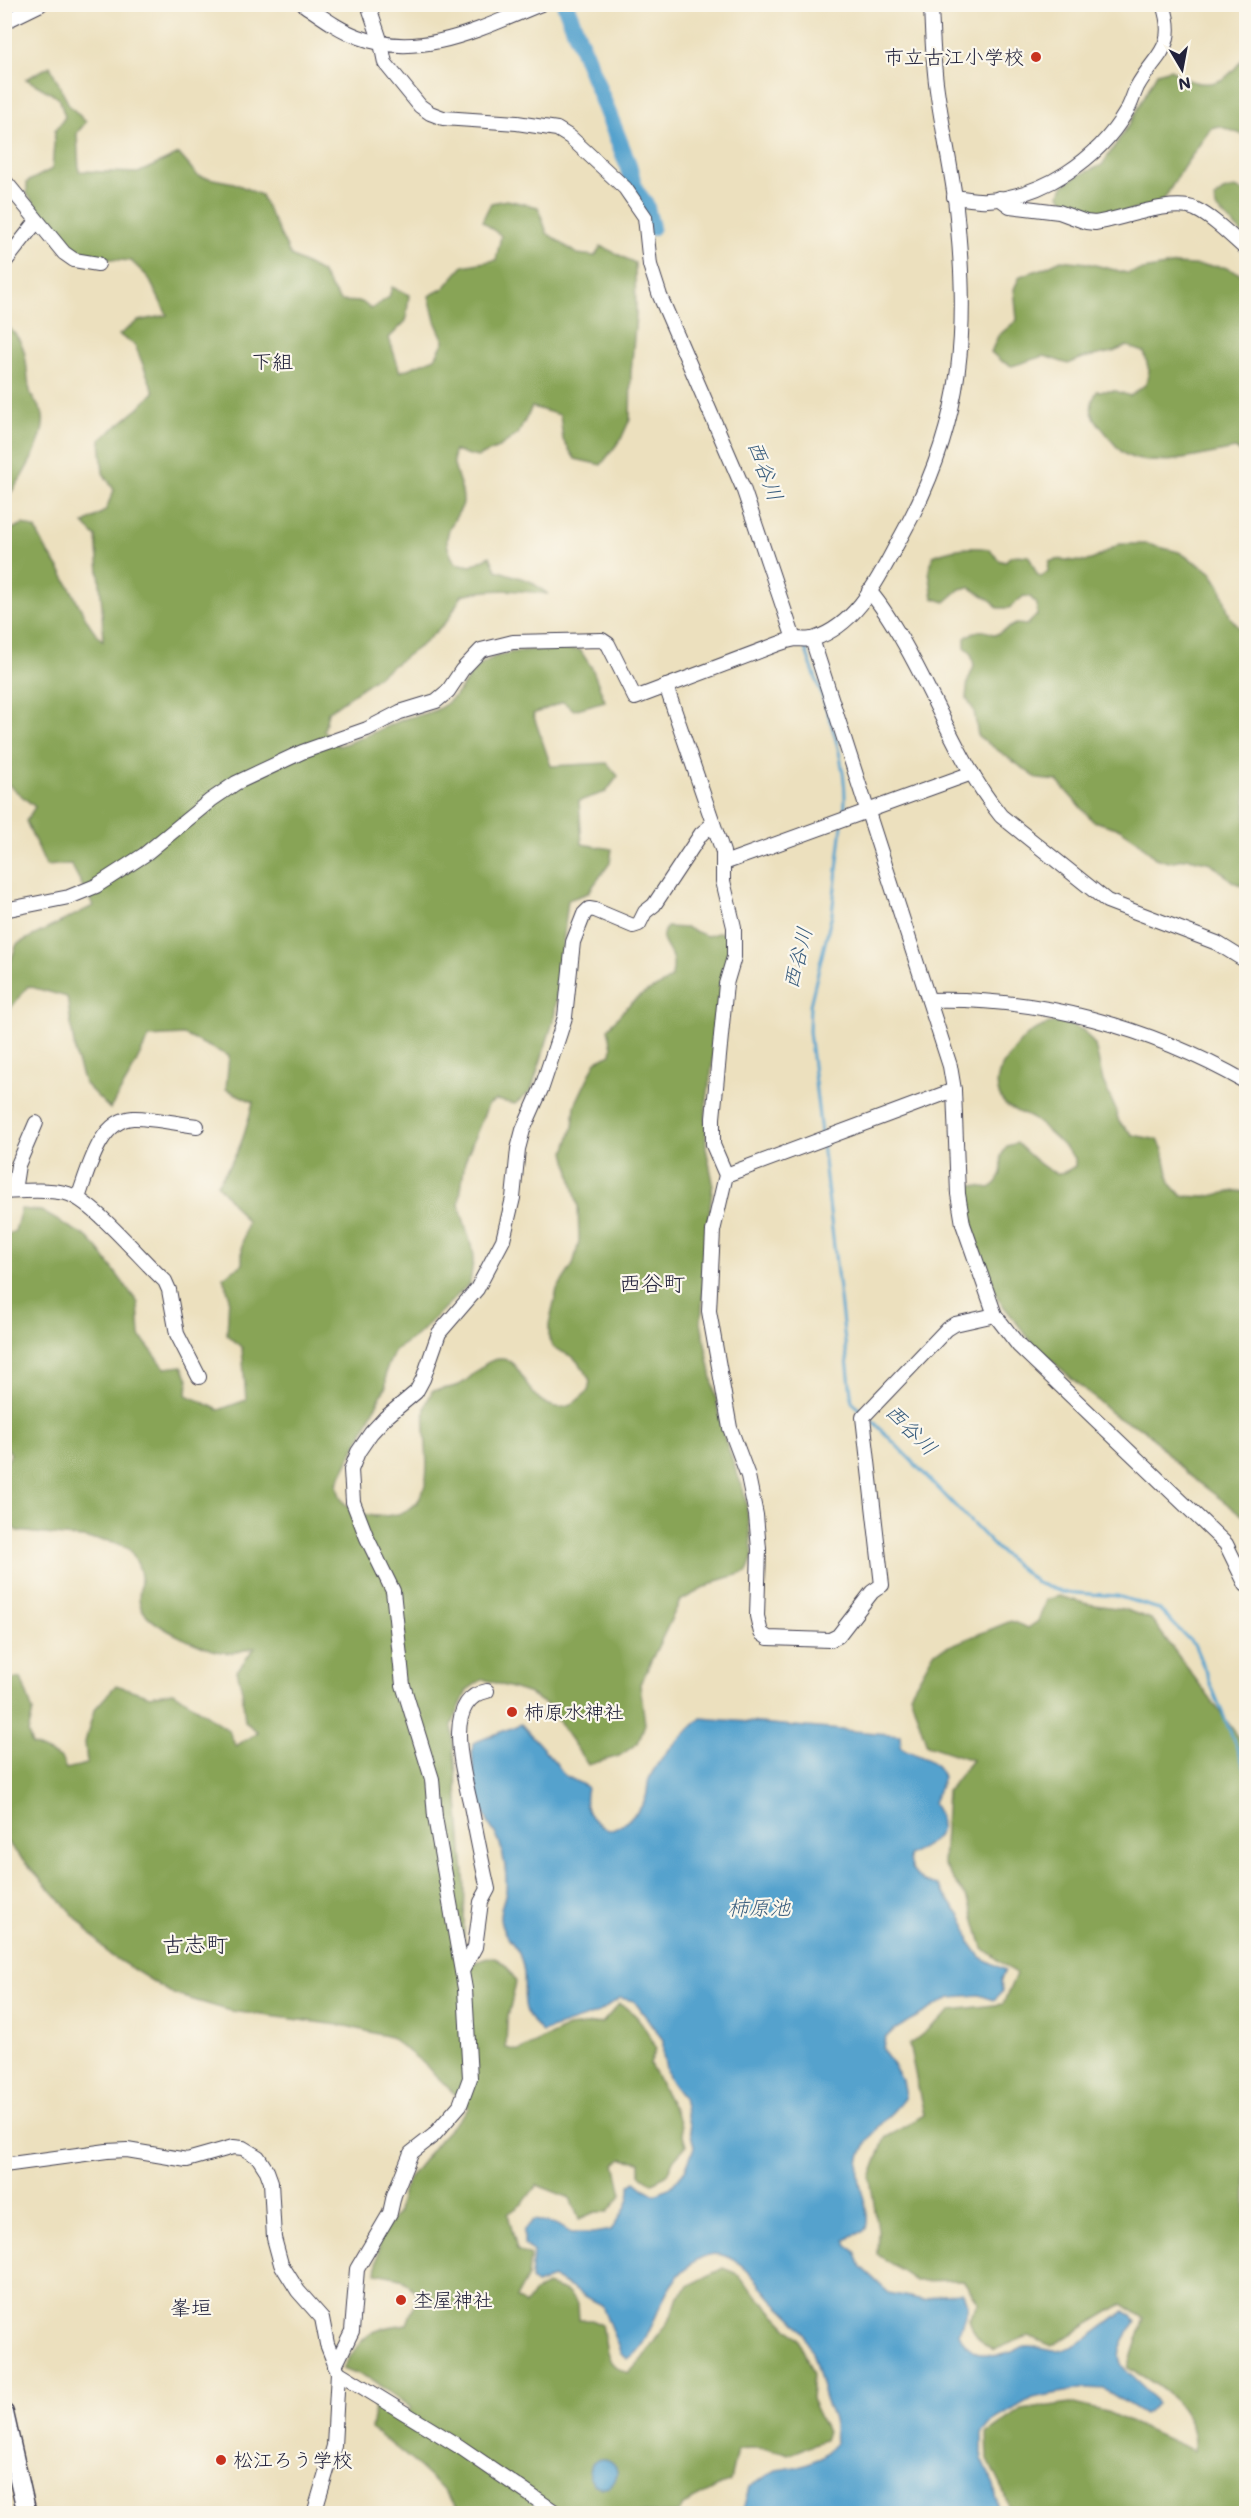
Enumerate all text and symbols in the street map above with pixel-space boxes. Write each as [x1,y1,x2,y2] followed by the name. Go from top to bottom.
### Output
[1152,39,1212,99] north arrow
[884,43,1024,69] place label: 市立古江小学校
[1029,50,1043,64] marker: 市立古江小学校
[1177,73,1193,96] text: N
[251,347,293,374] district label: 下組
[743,436,790,505] water label: 西谷川
[776,924,817,991] water label: 西谷川
[619,1268,685,1297] district label: 西谷町
[880,1397,944,1461] water label: 西谷川
[524,1698,624,1724] place label: 柿原水神社
[505,1705,519,1719] marker: 柿原水神社
[728,1893,791,1920] water label: 柿原池
[162,1929,228,1958] district label: 古志町
[413,2286,493,2312] place label: 杢屋神社
[170,2293,212,2320] district label: 峯垣
[394,2293,408,2307] marker: 杢屋神社
[233,2446,353,2472] place label: 松江ろう学校
[214,2453,228,2467] marker: 松江ろう学校

